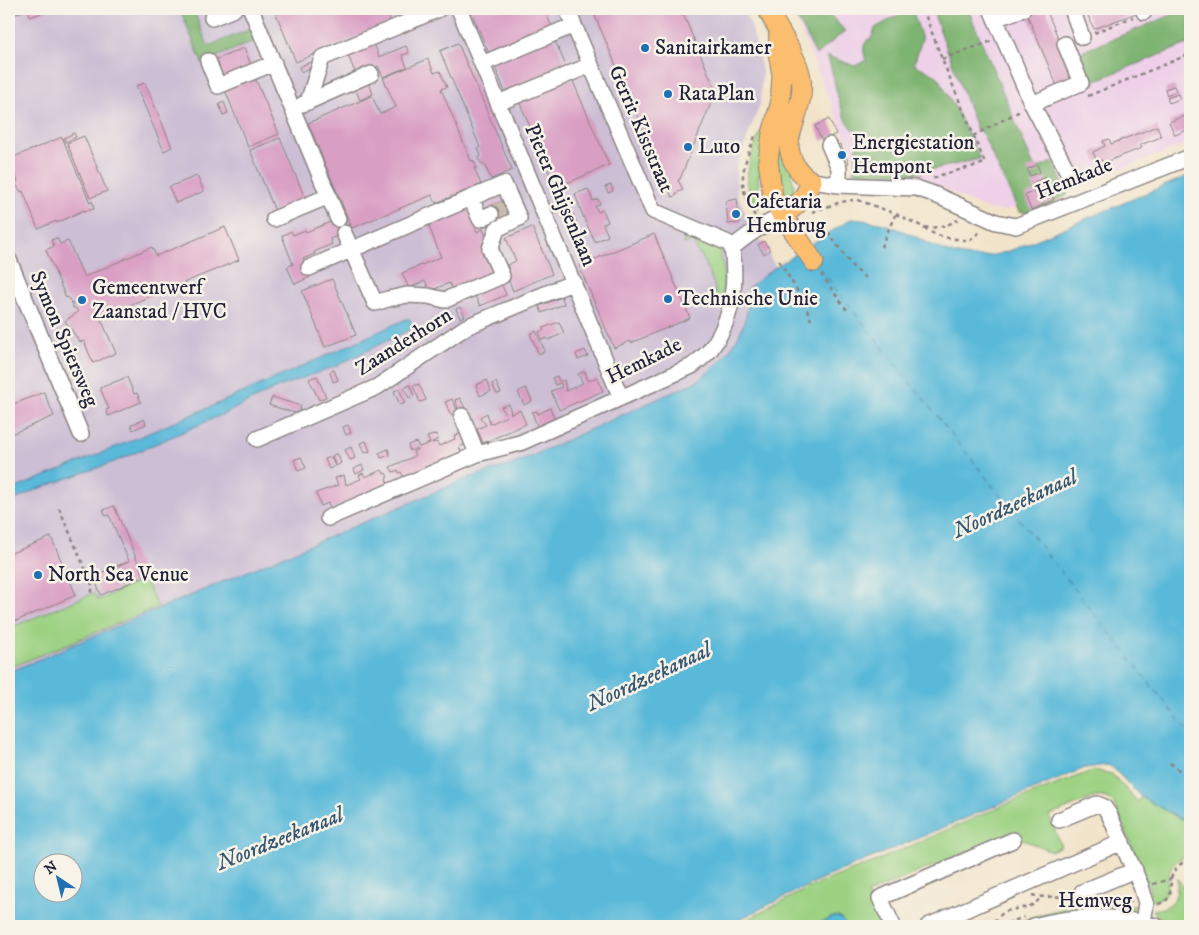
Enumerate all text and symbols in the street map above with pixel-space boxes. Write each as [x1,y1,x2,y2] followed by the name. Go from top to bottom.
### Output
[655,35,772,61] place label: Sanitairkamer
[639,42,651,54] marker: Sanitairkamer
[603,62,680,197] street label: Gerrit Kiststraat
[678,81,755,107] place label: RataPlan
[662,88,674,100] marker: RataPlan
[518,120,602,270] street label: Pieter Ghijsenlaan
[852,130,975,180] place label: Energiestation Hempont
[698,134,740,160] place label: Luto
[682,141,694,153] marker: Luto
[836,149,848,161] marker: Energiestation Hempont
[1032,152,1116,206] street label: Hemkade
[746,189,826,239] place label: Cafetaria Hembrug
[730,208,742,220] marker: Cafetaria Hembrug
[24,267,105,412] street label: Symon Spiersweg
[92,275,227,325] place label: Gemeentwerf Zaanstad / HVC
[678,286,818,312] place label: Technische Unie
[662,293,674,305] marker: Technische Unie
[76,294,88,306] marker: Gemeentwerf Zaanstad / HVC
[351,302,457,382] street label: Zaanderhorn
[602,332,686,390] street label: Hemkade
[947,462,1084,545] water label: Noordzeekanaal
[48,562,189,588] place label: North Sea Venue
[32,569,44,581] marker: North Sea Venue
[581,635,718,718] water label: Noordzeekanaal
[211,800,349,877] water label: Noordzeekanaal
[32,852,82,902] north arrow
[41,857,61,879] text: N
[1058,888,1133,914] street label: Hemweg

